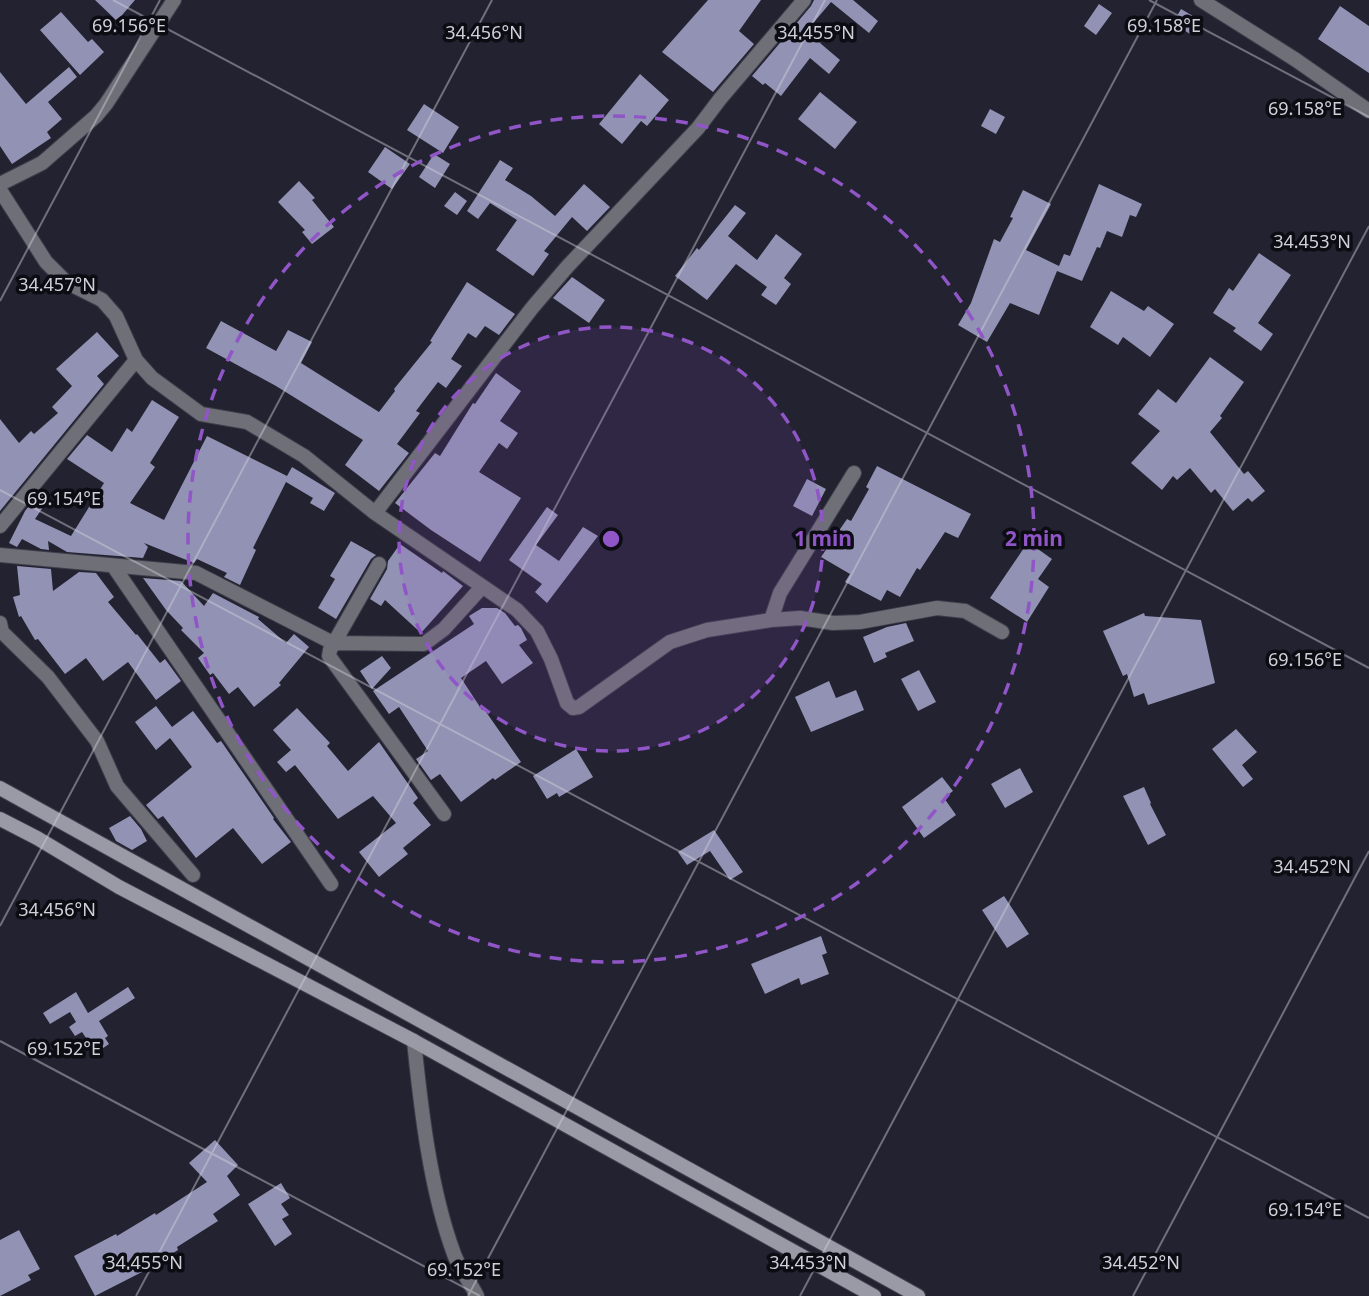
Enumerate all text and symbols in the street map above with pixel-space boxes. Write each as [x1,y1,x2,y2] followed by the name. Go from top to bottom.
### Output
[92,13,166,37] text: 69.156°E
[1127,13,1201,37] text: 69.158°E
[445,20,523,44] text: 34.456°N
[777,20,855,44] text: 34.455°N
[1268,96,1342,120] text: 69.158°E
[1273,229,1351,253] text: 34.453°N
[18,272,96,296] text: 34.457°N
[27,486,101,510] text: 69.154°E
[794,524,852,552] text: 1 min
[1005,524,1063,552] text: 2 min
[599,527,623,551] centre of rings
[1268,647,1342,671] text: 69.156°E
[1273,854,1351,878] text: 34.452°N
[18,897,96,921] text: 34.456°N
[27,1036,101,1060] text: 69.152°E
[1268,1197,1342,1221] text: 69.154°E
[105,1250,183,1274] text: 34.455°N
[769,1250,847,1274] text: 34.453°N
[1102,1250,1180,1274] text: 34.452°N
[427,1257,501,1281] text: 69.152°E

